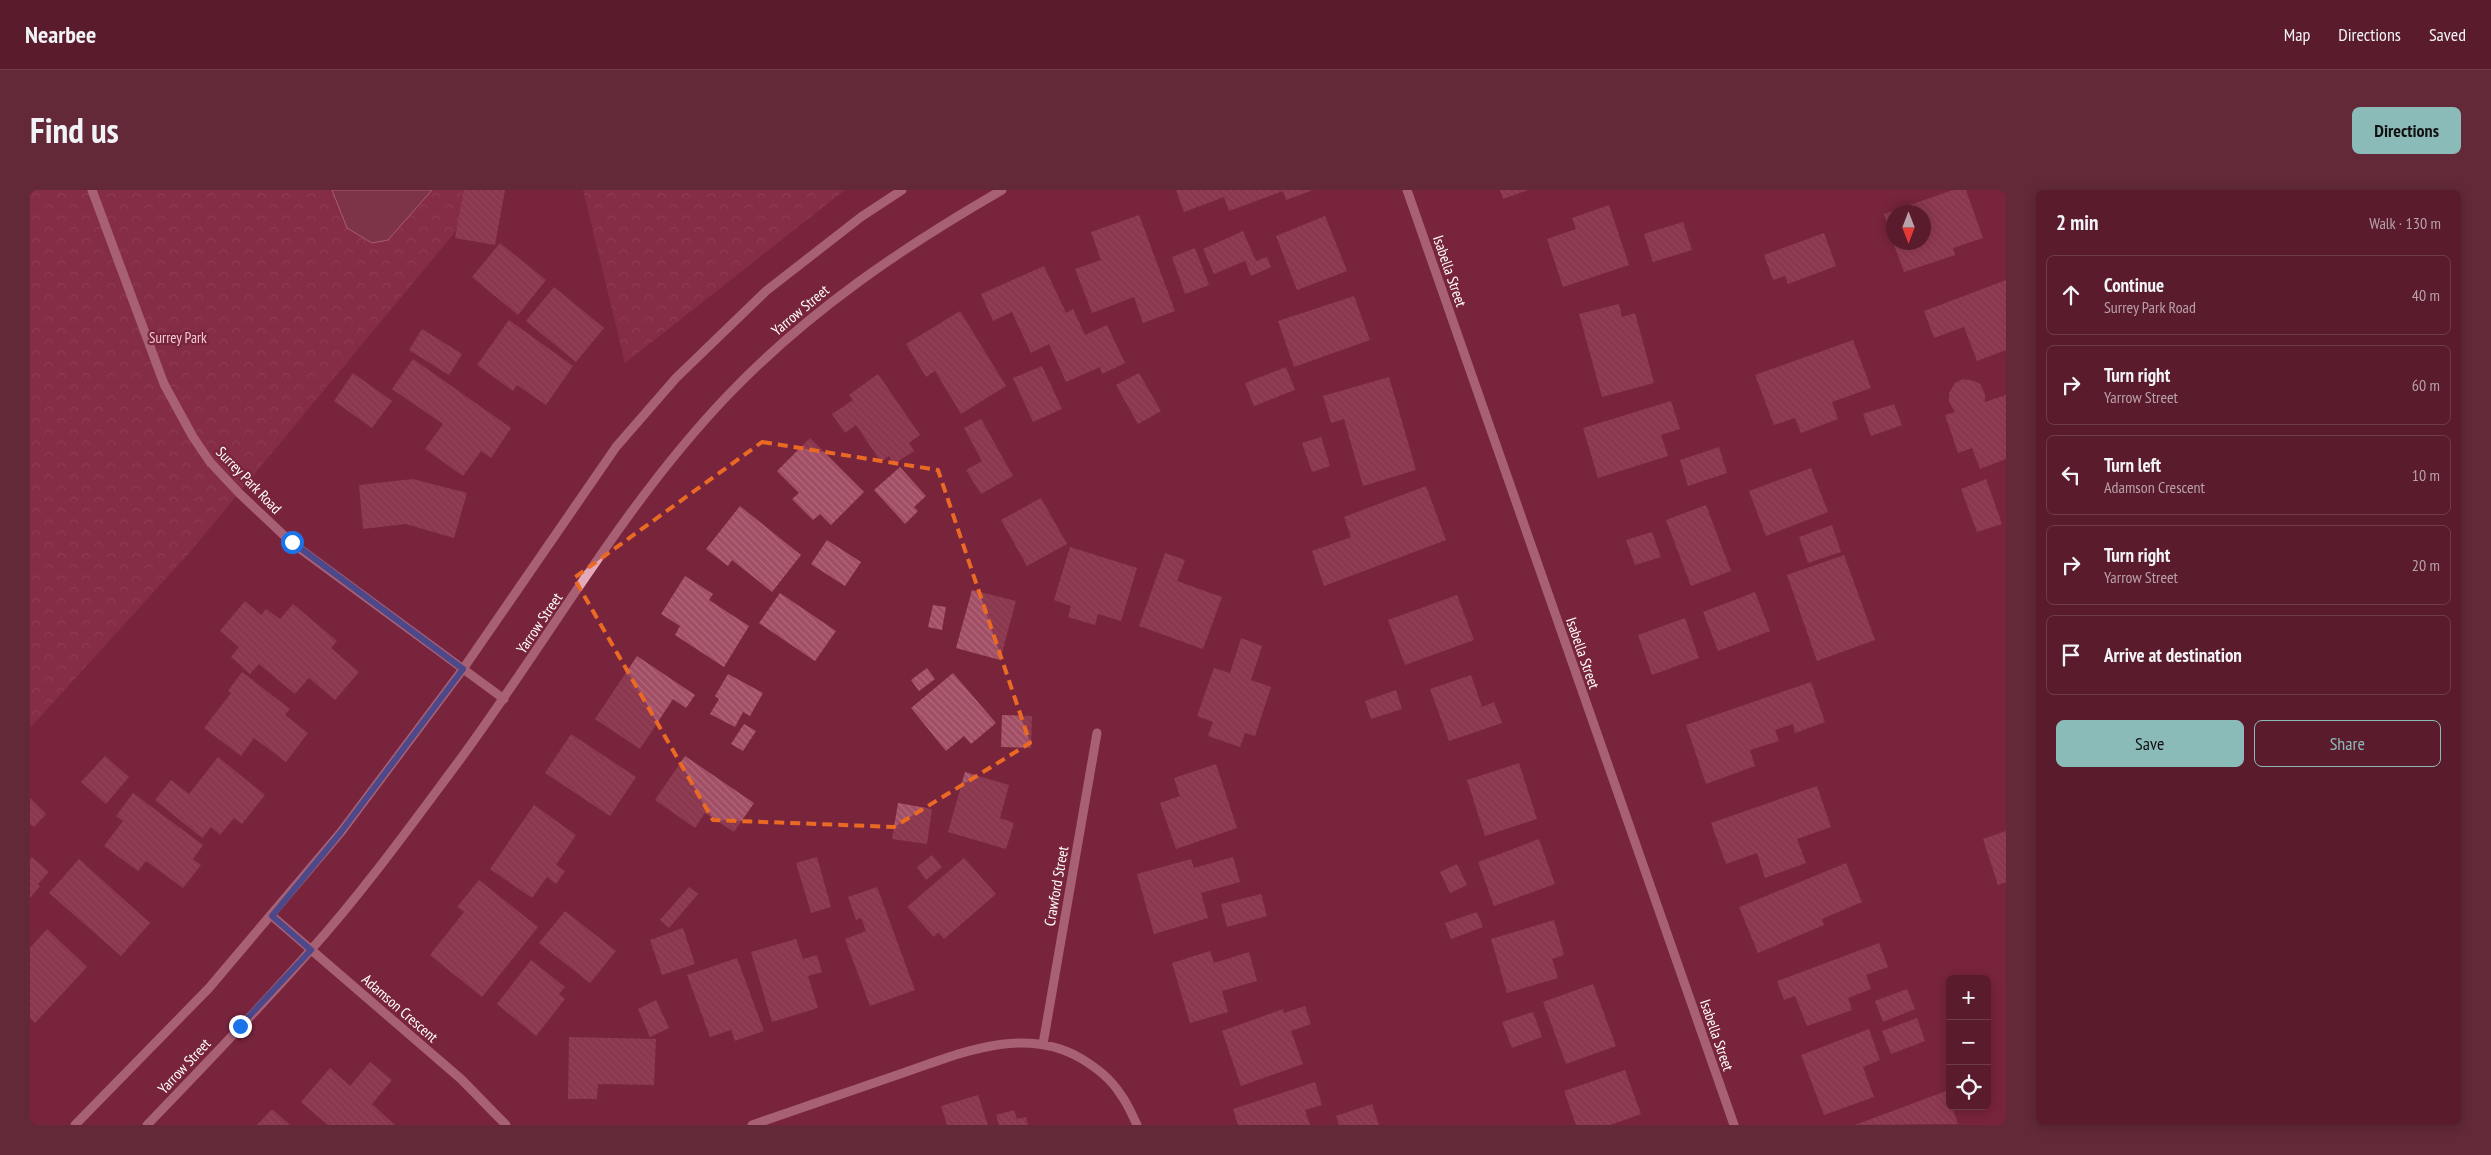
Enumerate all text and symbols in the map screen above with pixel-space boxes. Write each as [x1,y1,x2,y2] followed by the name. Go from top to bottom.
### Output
[25,19,96,50] text: Nearbee
[2284,23,2310,46] text: Map
[2338,23,2401,46] text: Directions
[2429,23,2466,46] text: Saved
[30,107,119,153] text: Find us
[2352,107,2461,154] button: Directions
[1886,205,1931,250] north arrow
[2056,209,2098,236] text: 2 min
[2369,213,2441,233] text: Walk · 130 m
[1429,233,1471,309] street label: Isabella Street
[2104,273,2164,297] text: Continue
[767,280,833,340] street label: Yarrow Street
[2057,281,2085,309] icon: ahead
[2412,285,2440,305] text: 40 m
[2104,297,2196,317] text: Surrey Park Road
[149,328,207,347] park label: Surrey Park
[2104,363,2170,387] text: Turn right
[2057,371,2085,399] icon: right
[2412,375,2440,395] text: 60 m
[2104,387,2178,407] text: Yarrow Street
[212,442,286,518] street label: Surrey Park Road
[2104,453,2161,477] text: Turn left
[2057,461,2085,489] icon: left
[2412,465,2440,485] text: 10 m
[2104,477,2205,497] text: Adamson Crescent
[281,531,304,554] route start
[2104,543,2170,567] text: Turn right
[2057,551,2085,579] icon: right
[2412,555,2440,575] text: 20 m
[2104,567,2178,587] text: Yarrow Street
[512,589,566,657] street label: Yarrow Street
[1562,615,1604,691] street label: Isabella Street
[2057,641,2085,669] icon: arrive
[2104,643,2242,667] text: Arrive at destination
[2056,720,2244,767] button: Save
[2254,720,2441,767] button: Share
[1040,845,1072,927] street label: Crawford Street
[358,970,442,1046] street label: Adamson Crescent
[1946,975,1991,1110] map controls
[1946,975,1991,1020] button: +
[1696,997,1738,1073] street label: Isabella Street
[229,1015,252,1038] route end
[1946,1020,1991,1065] button: −
[153,1034,215,1098] street label: Yarrow Street
[1946,1065,1991,1110] button: locate

